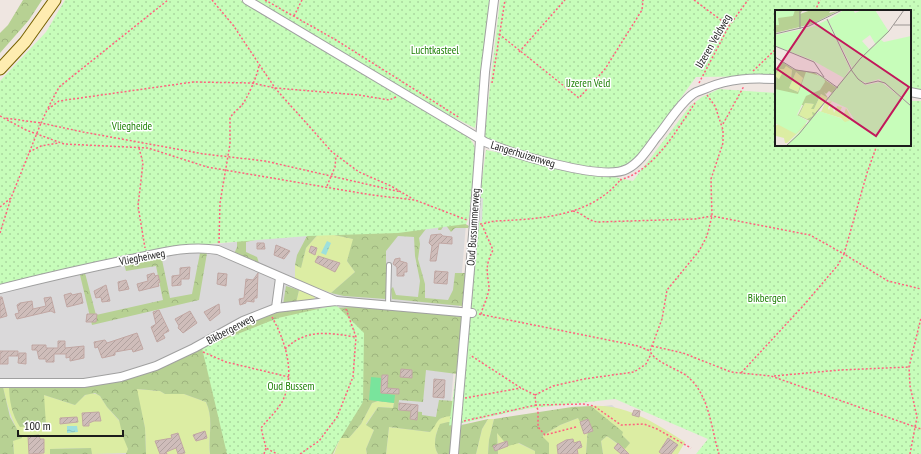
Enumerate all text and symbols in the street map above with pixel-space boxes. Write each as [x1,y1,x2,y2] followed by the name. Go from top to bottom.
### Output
[775,10,911,146] inset map
[692,11,734,71] street label: IJzeren Veldweg
[411,43,459,57] park label: Luchtkasteel
[566,76,610,90] park label: IJzeren Veld
[111,119,153,133] park label: Vliegheide
[489,138,557,171] street label: Langerhuizenweg
[463,188,483,266] street label: Oud Bussummerweg
[117,246,166,269] street label: Vliegheiweg
[748,291,786,305] park label: Bikbergen
[204,310,256,347] street label: Bikbergerweg
[267,379,315,393] park label: Oud Bussem
[18,412,123,438] scale bar
[24,418,51,433] text: 100 m

